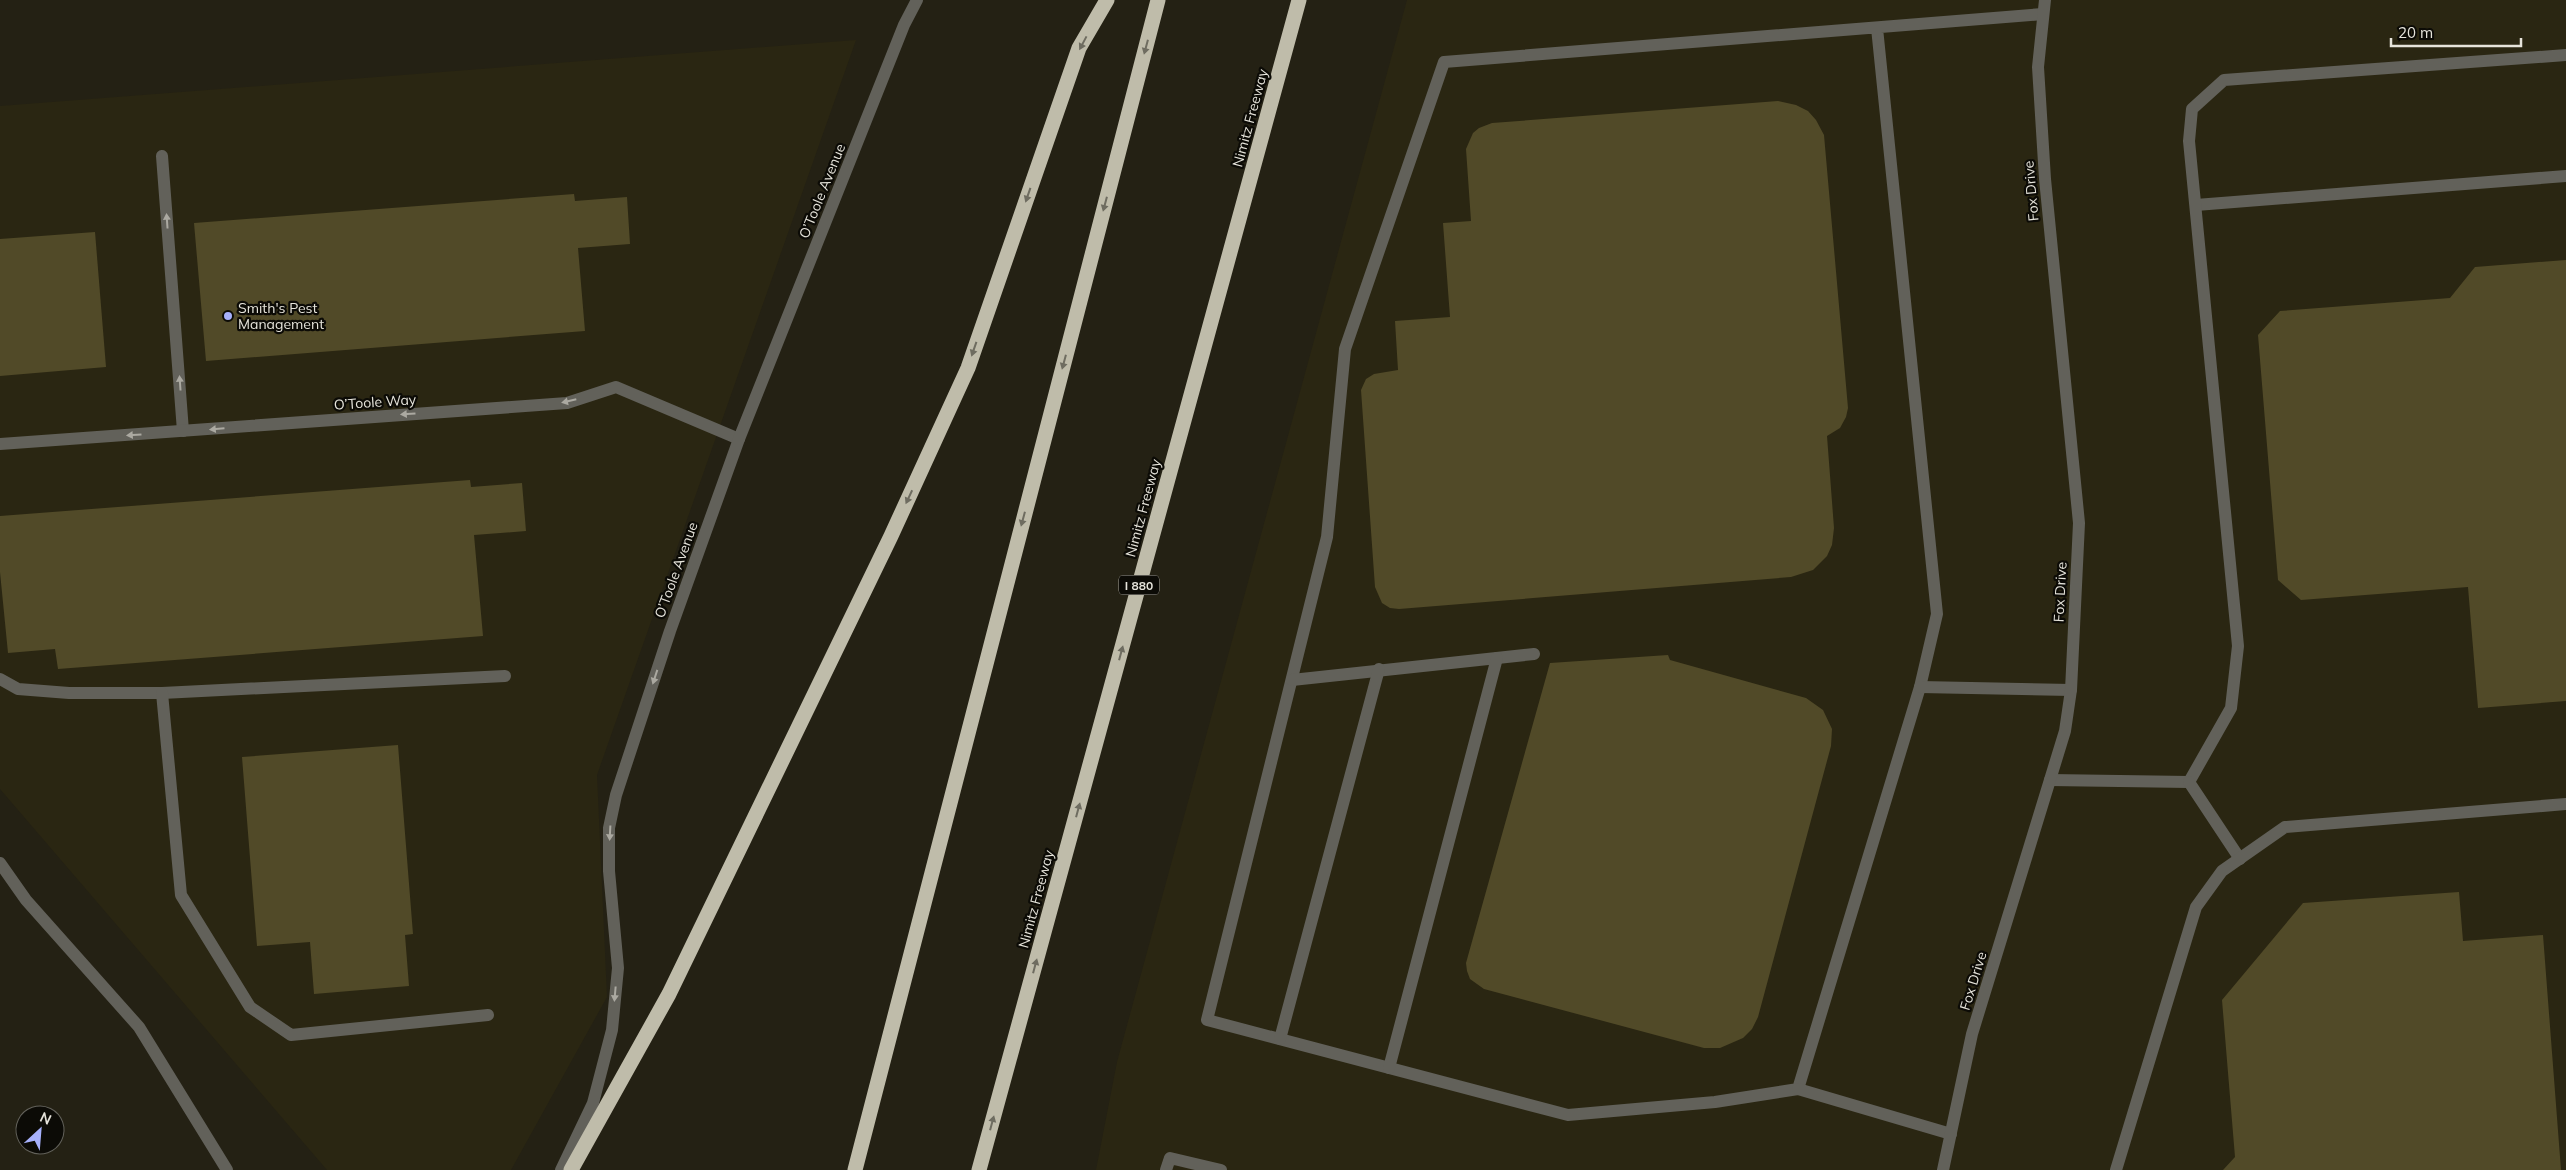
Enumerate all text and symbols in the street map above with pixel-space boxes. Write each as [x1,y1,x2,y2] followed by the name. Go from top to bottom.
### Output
[2391,15,2521,47] scale bar
[2398,23,2433,42] text: 20 m
[1079,35,1087,50] one-way arrow
[1142,40,1150,55] one-way arrow
[1228,66,1272,169] street label: Nimitz Freeway
[795,141,849,241] street label: O’Toole Avenue
[2019,160,2043,222] street label: Fox Drive
[1024,188,1031,203] one-way arrow
[1101,197,1109,212] one-way arrow
[163,212,171,228] one-way arrow
[238,299,324,333] place label: Smith's Pest Management
[222,310,234,322] marker: Smith's Pest Management
[970,341,978,356] one-way arrow
[1060,354,1068,369] one-way arrow
[175,374,183,390] one-way arrow
[333,390,417,414] street label: O’Toole Way
[562,397,577,405] one-way arrow
[399,411,415,419] one-way arrow
[208,425,224,433] one-way arrow
[126,431,142,439] one-way arrow
[1121,456,1165,559] street label: Nimitz Freeway
[904,490,912,504] one-way arrow
[1019,512,1027,527] one-way arrow
[650,520,702,620] street label: O’Toole Avenue
[2049,561,2071,623] street label: Fox Drive
[1119,576,1159,594] road number: I 880
[1117,645,1125,660] one-way arrow
[651,670,659,685] one-way arrow
[1074,802,1082,817] one-way arrow
[605,825,613,841] one-way arrow
[1014,847,1058,950] street label: Nimitz Freeway
[1956,949,1990,1013] street label: Fox Drive
[1031,959,1039,974] one-way arrow
[611,987,619,1003] one-way arrow
[15,1105,65,1155] north arrow
[37,1108,54,1129] text: N
[988,1115,996,1131] one-way arrow

